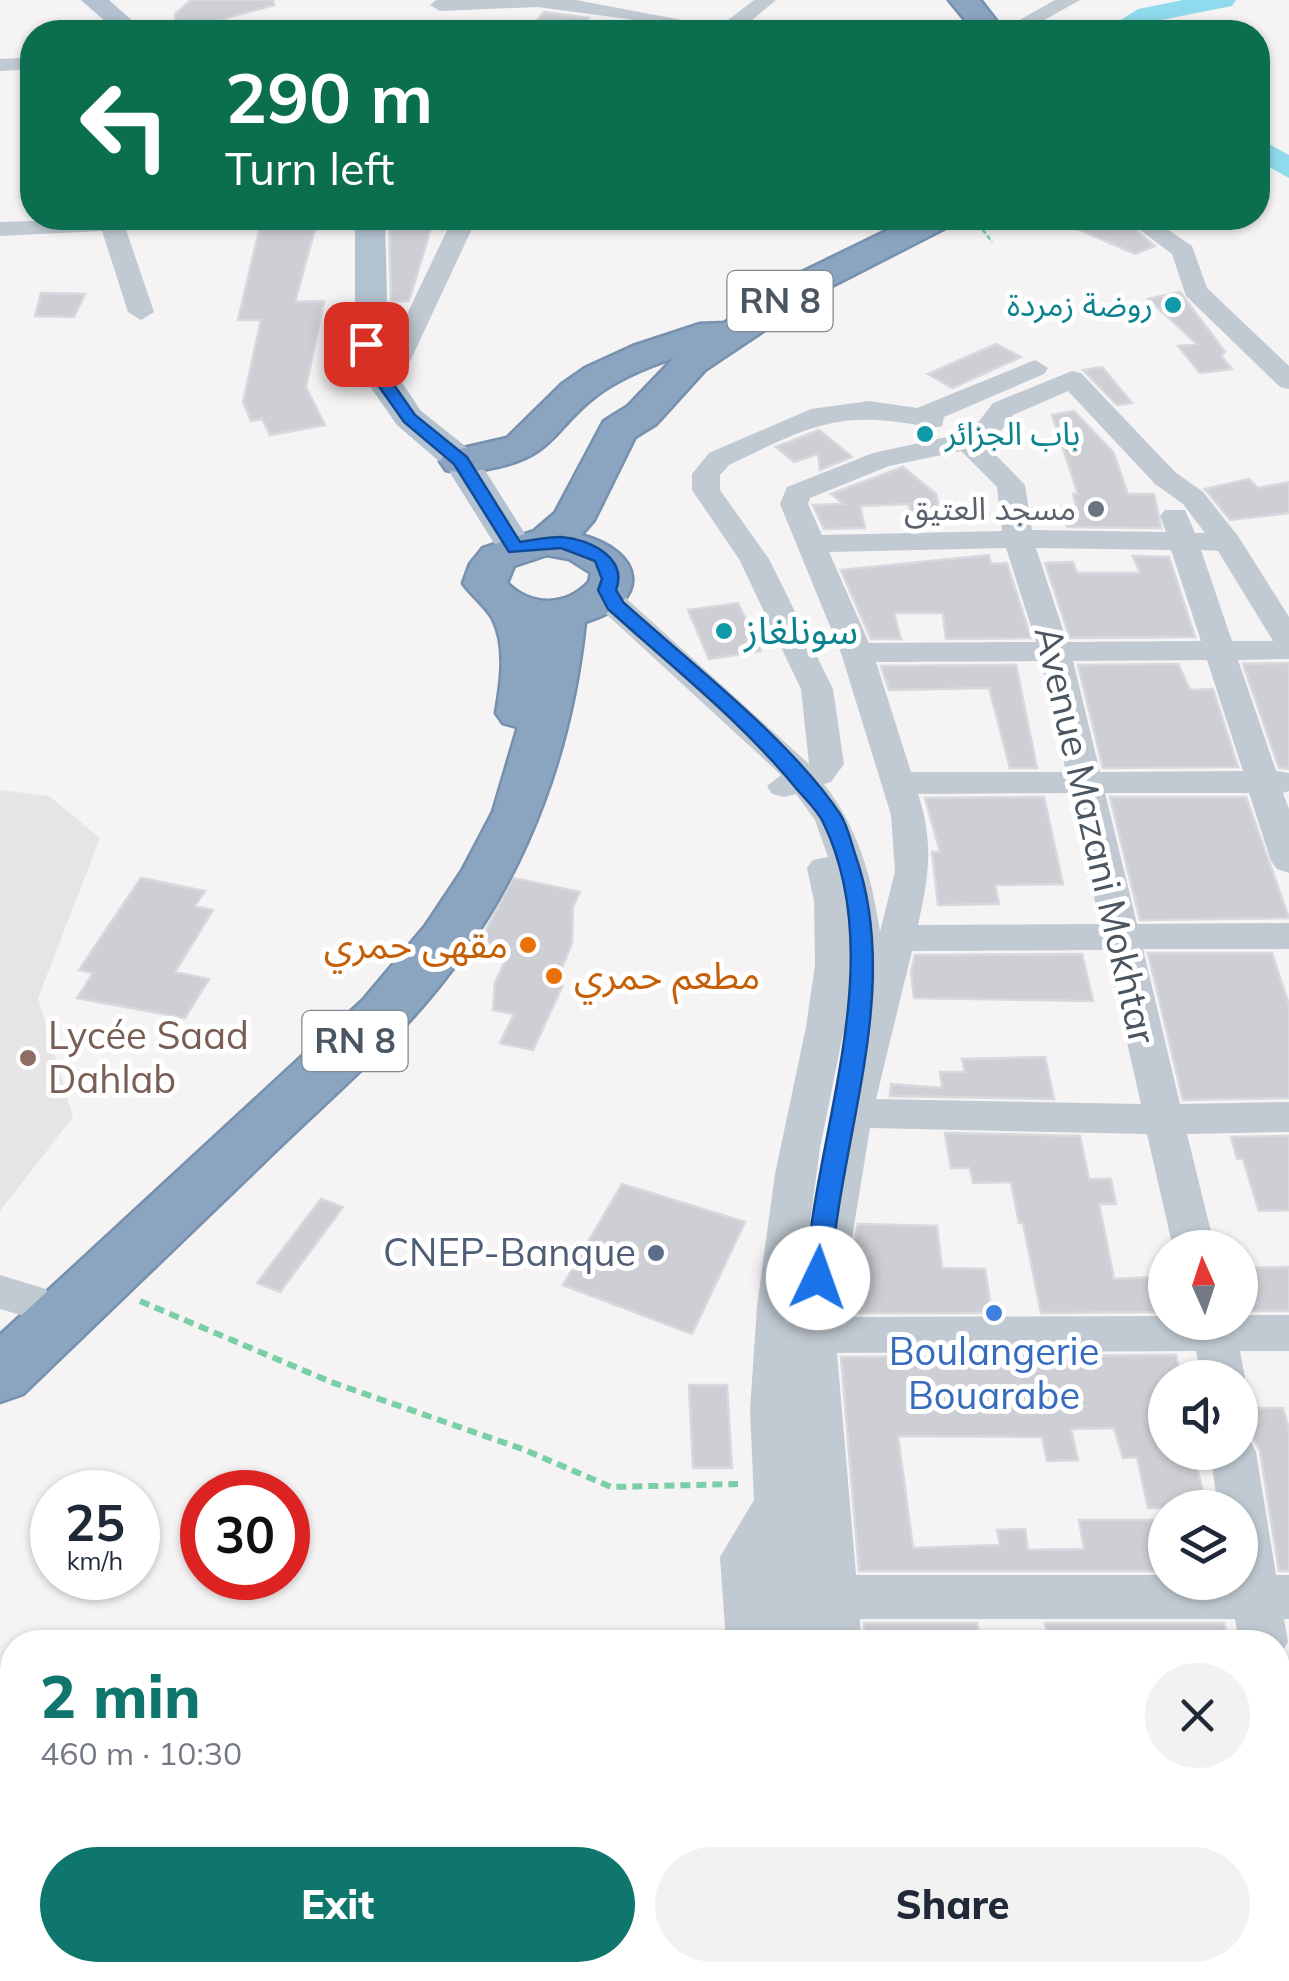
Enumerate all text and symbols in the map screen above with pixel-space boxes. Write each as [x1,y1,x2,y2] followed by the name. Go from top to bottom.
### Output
[225,53,433,141] text: 290 m
[60,60,190,190] icon: left
[225,140,394,196] text: Turn left
[728,271,832,331] road number: RN 8
[1007,284,1153,324] place label: روضة زمردة
[1162,294,1184,316] marker: روضة زمردة
[324,302,409,387] pin
[339,317,394,372] icon: arrive
[944,413,1080,453] place label: باب الجزائر
[914,423,936,445] marker: باب الجزائر
[904,488,1076,529] place label: مسجد العتيق
[1085,498,1107,520] marker: مسجد العتيق
[743,606,858,654] place label: سونلغاز
[713,620,735,642] marker: سونلغاز
[1025,621,1167,1049] street label: Avenue Mazani Mokhtar
[324,920,508,974] place label: مقهى حمري
[517,934,539,956] marker: مقهى حمري
[574,951,760,1005] place label: مطعم حمري
[543,965,565,987] marker: مطعم حمري
[48,1011,249,1103] place label: Lycée Saad Dahlab
[302,1011,408,1071] road number: RN 8
[17,1047,39,1069] marker: Lycée Saad Dahlab
[766,1226,870,1330] position arrow
[383,1228,636,1276] place label: CNEP-Banque
[1148,1230,1258,1340] north arrow
[1148,1230,1258,1600] map controls
[645,1242,667,1264] marker: CNEP-Banque
[983,1302,1005,1324] marker: Boulangerie Bouarabe
[889,1327,1099,1419] place label: Boulangerie Bouarabe
[1148,1360,1258,1470] button: sound
[180,1470,310,1600] speed limit sign: 30
[1148,1490,1258,1600] button: layers
[65,1491,125,1554] text: 25
[67,1545,123,1576] text: km/h
[40,1658,201,1733] text: 2 min
[1145,1663,1250,1768] button: close
[40,1733,242,1773] text: 460 m · 10:30
[40,1847,635,1962] button: Exit
[655,1847,1250,1962] button: Share

